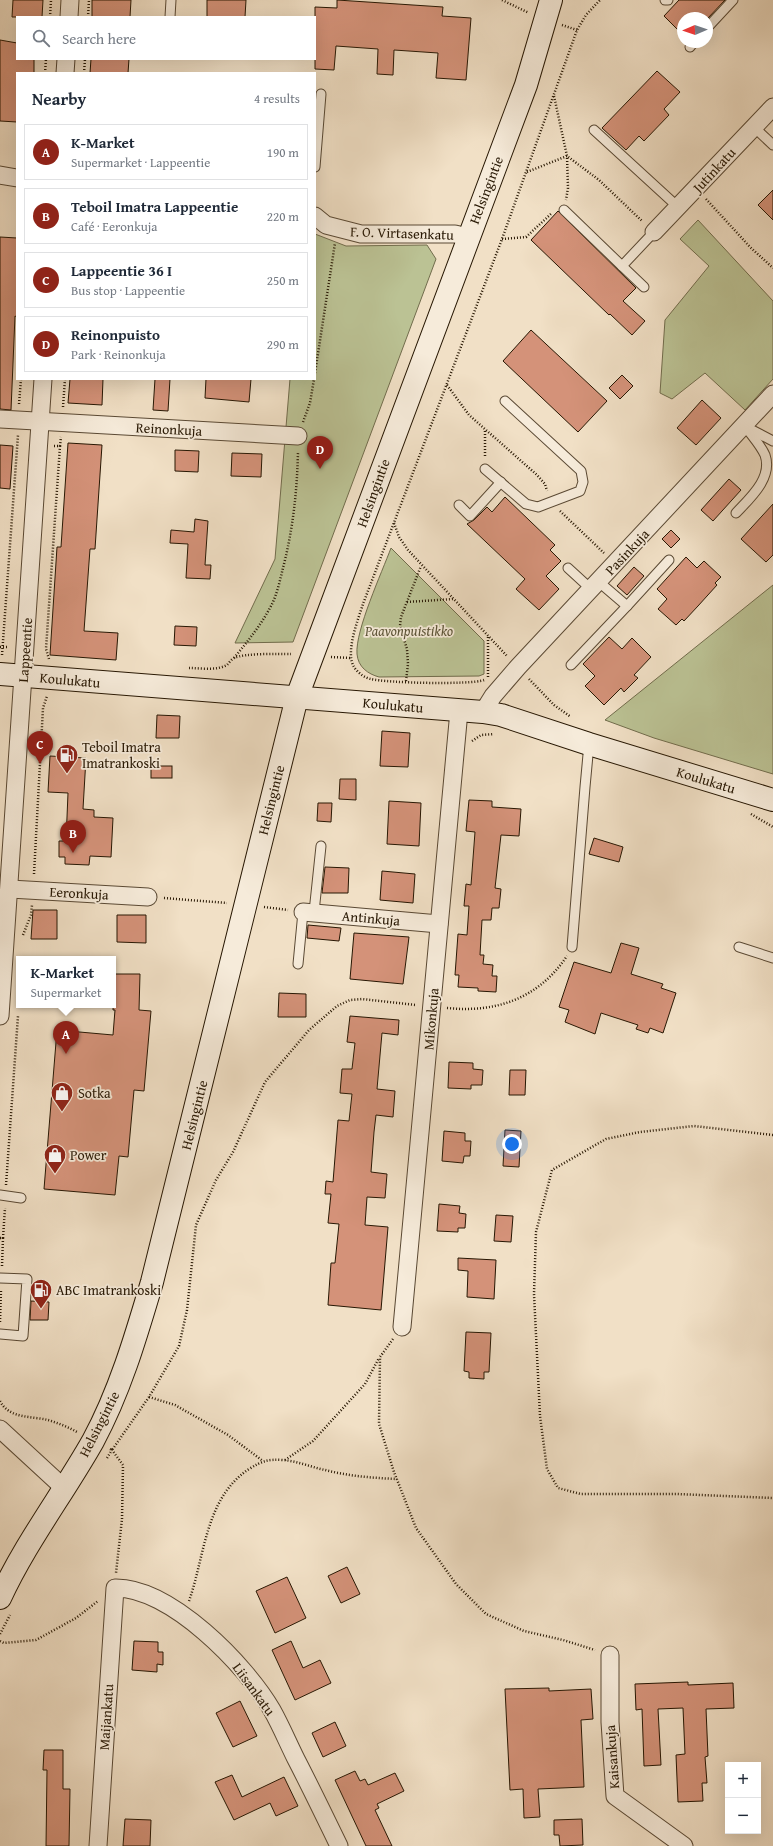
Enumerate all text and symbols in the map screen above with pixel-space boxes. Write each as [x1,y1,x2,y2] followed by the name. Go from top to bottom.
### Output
[677,12,713,48] north arrow
[16,16,316,60] search box
[30,27,52,49] icon: search
[62,28,136,49] text: Search here
[32,86,86,111] text: Nearby
[254,89,300,108] text: 4 results
[71,132,135,153] text: K-Market
[42,143,50,162] text: A
[267,143,299,162] text: 190 m
[687,143,740,198] street label: Jutinkatu
[71,153,210,172] text: Supermarket · Lappeentie
[464,153,508,227] street label: Helsingintie
[71,196,238,217] text: Teboil Imatra Lappeentie
[42,207,50,226] text: B
[267,207,299,226] text: 220 m
[71,217,157,236] text: Café · Eeronkuja
[350,221,455,245] street label: F. O. Virtasenkatu
[71,260,172,281] text: Lappeentie 36 I
[42,271,50,290] text: C
[267,271,299,290] text: 250 m
[71,281,185,300] text: Bus stop · Lappeentie
[71,324,160,345] text: Reinonpuisto
[42,335,50,354] text: D
[267,335,299,354] text: 290 m
[71,345,166,364] text: Park · Reinonkuja
[135,417,203,441] street label: Reinonkuja
[307,436,333,469] pin: D
[351,456,395,530] street label: Helsingintie
[600,524,654,580] street label: Pasinkuja
[13,616,37,683] street label: Lappeentie
[364,621,453,641] park label: Paavonpuistikko
[39,667,102,693] street label: Koulukatu
[362,692,425,718] street label: Koulukatu
[27,731,53,764] pin: C
[82,737,161,773] place label: Teboil Imatra Imatrankoski
[54,742,80,775] fuel station icon: Teboil Imatra Imatrankoski
[674,762,738,799] street label: Koulukatu
[253,763,289,837] street label: Helsingintie
[60,820,86,853] pin: B
[49,881,109,905] street label: Eeronkuja
[341,906,401,931] street label: Antinkuja
[16,956,116,1008] popup
[30,962,94,983] text: K-Market
[30,983,102,1002] text: Supermarket
[418,987,444,1051] street label: Mikonkuja
[53,1021,79,1054] pin: A
[176,1078,212,1152] street label: Helsingintie
[49,1080,75,1113] shop icon: Sotka
[78,1083,111,1103] place label: Sotka
[502,1134,522,1154] your location
[42,1142,68,1175] shop icon: Power
[70,1145,107,1165] place label: Power
[28,1277,54,1310] fuel station icon: ABC Imatrankoski
[56,1280,161,1300] place label: ABC Imatrankoski
[74,1387,124,1460] street label: Helsingintie
[228,1658,280,1720] street label: Liisankatu
[94,1683,118,1751] street label: Maijankatu
[600,1724,624,1790] street label: Kaisankuja
[725,1762,761,1834] map controls
[725,1762,761,1798] button: +
[725,1798,761,1834] button: −

